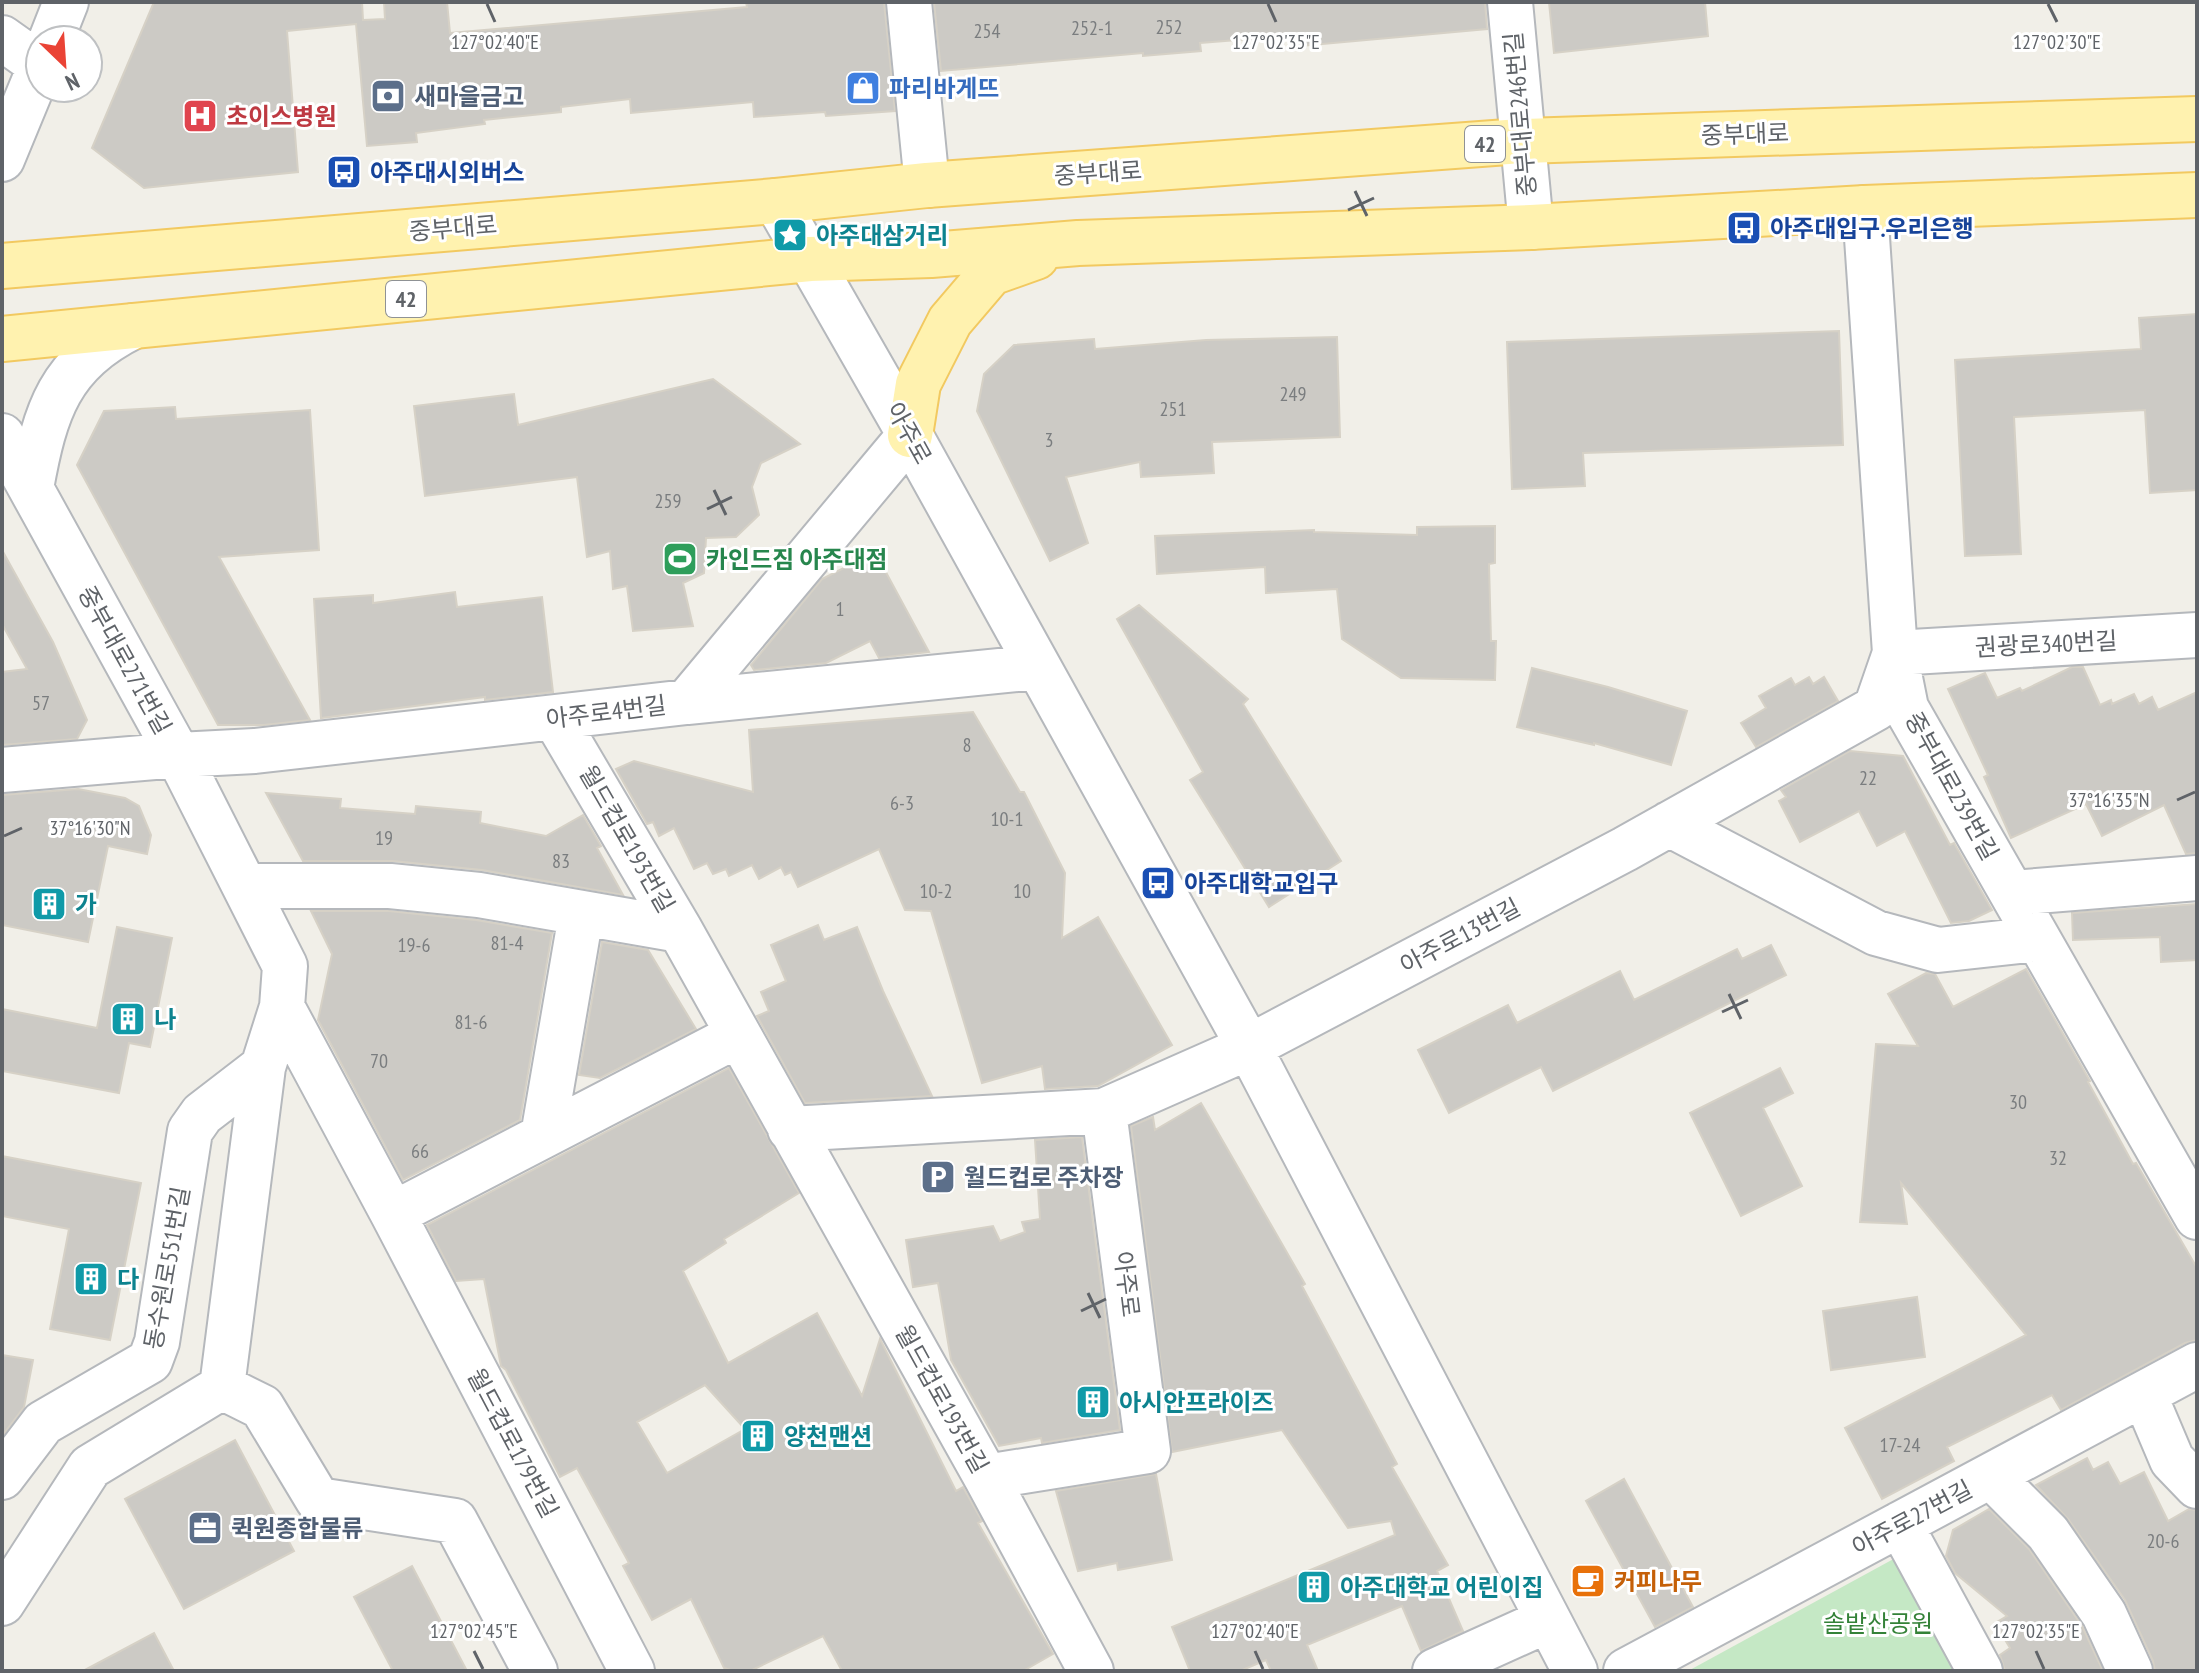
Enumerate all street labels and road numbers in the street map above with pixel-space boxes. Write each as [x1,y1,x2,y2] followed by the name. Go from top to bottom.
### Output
[1497,31,1543,197] street label: 중부대로246번길
[1700,117,1790,151] street label: 중부대로
[1465,126,1505,162] road number: 42
[1053,154,1143,192] street label: 중부대로
[408,209,498,247] street label: 중부대로
[386,281,426,317] road number: 42
[879,397,939,469] street label: 아주로
[71,580,179,740] street label: 중부대로271번길
[1974,625,2118,663] street label: 권광로340번길
[544,689,668,735] street label: 아주로4번길
[1898,706,2006,866] street label: 중부대로239번길
[572,760,682,918] street label: 월드컵로193번길
[1394,891,1526,981] street label: 아주로13번길
[137,1184,197,1352] street label: 동수원로551번길
[1108,1249,1146,1319] street label: 아주로
[888,1319,996,1479] street label: 월드컵로193번길
[461,1363,565,1523] street label: 월드컵로179번길
[1846,1473,1978,1563] street label: 아주로27번길

